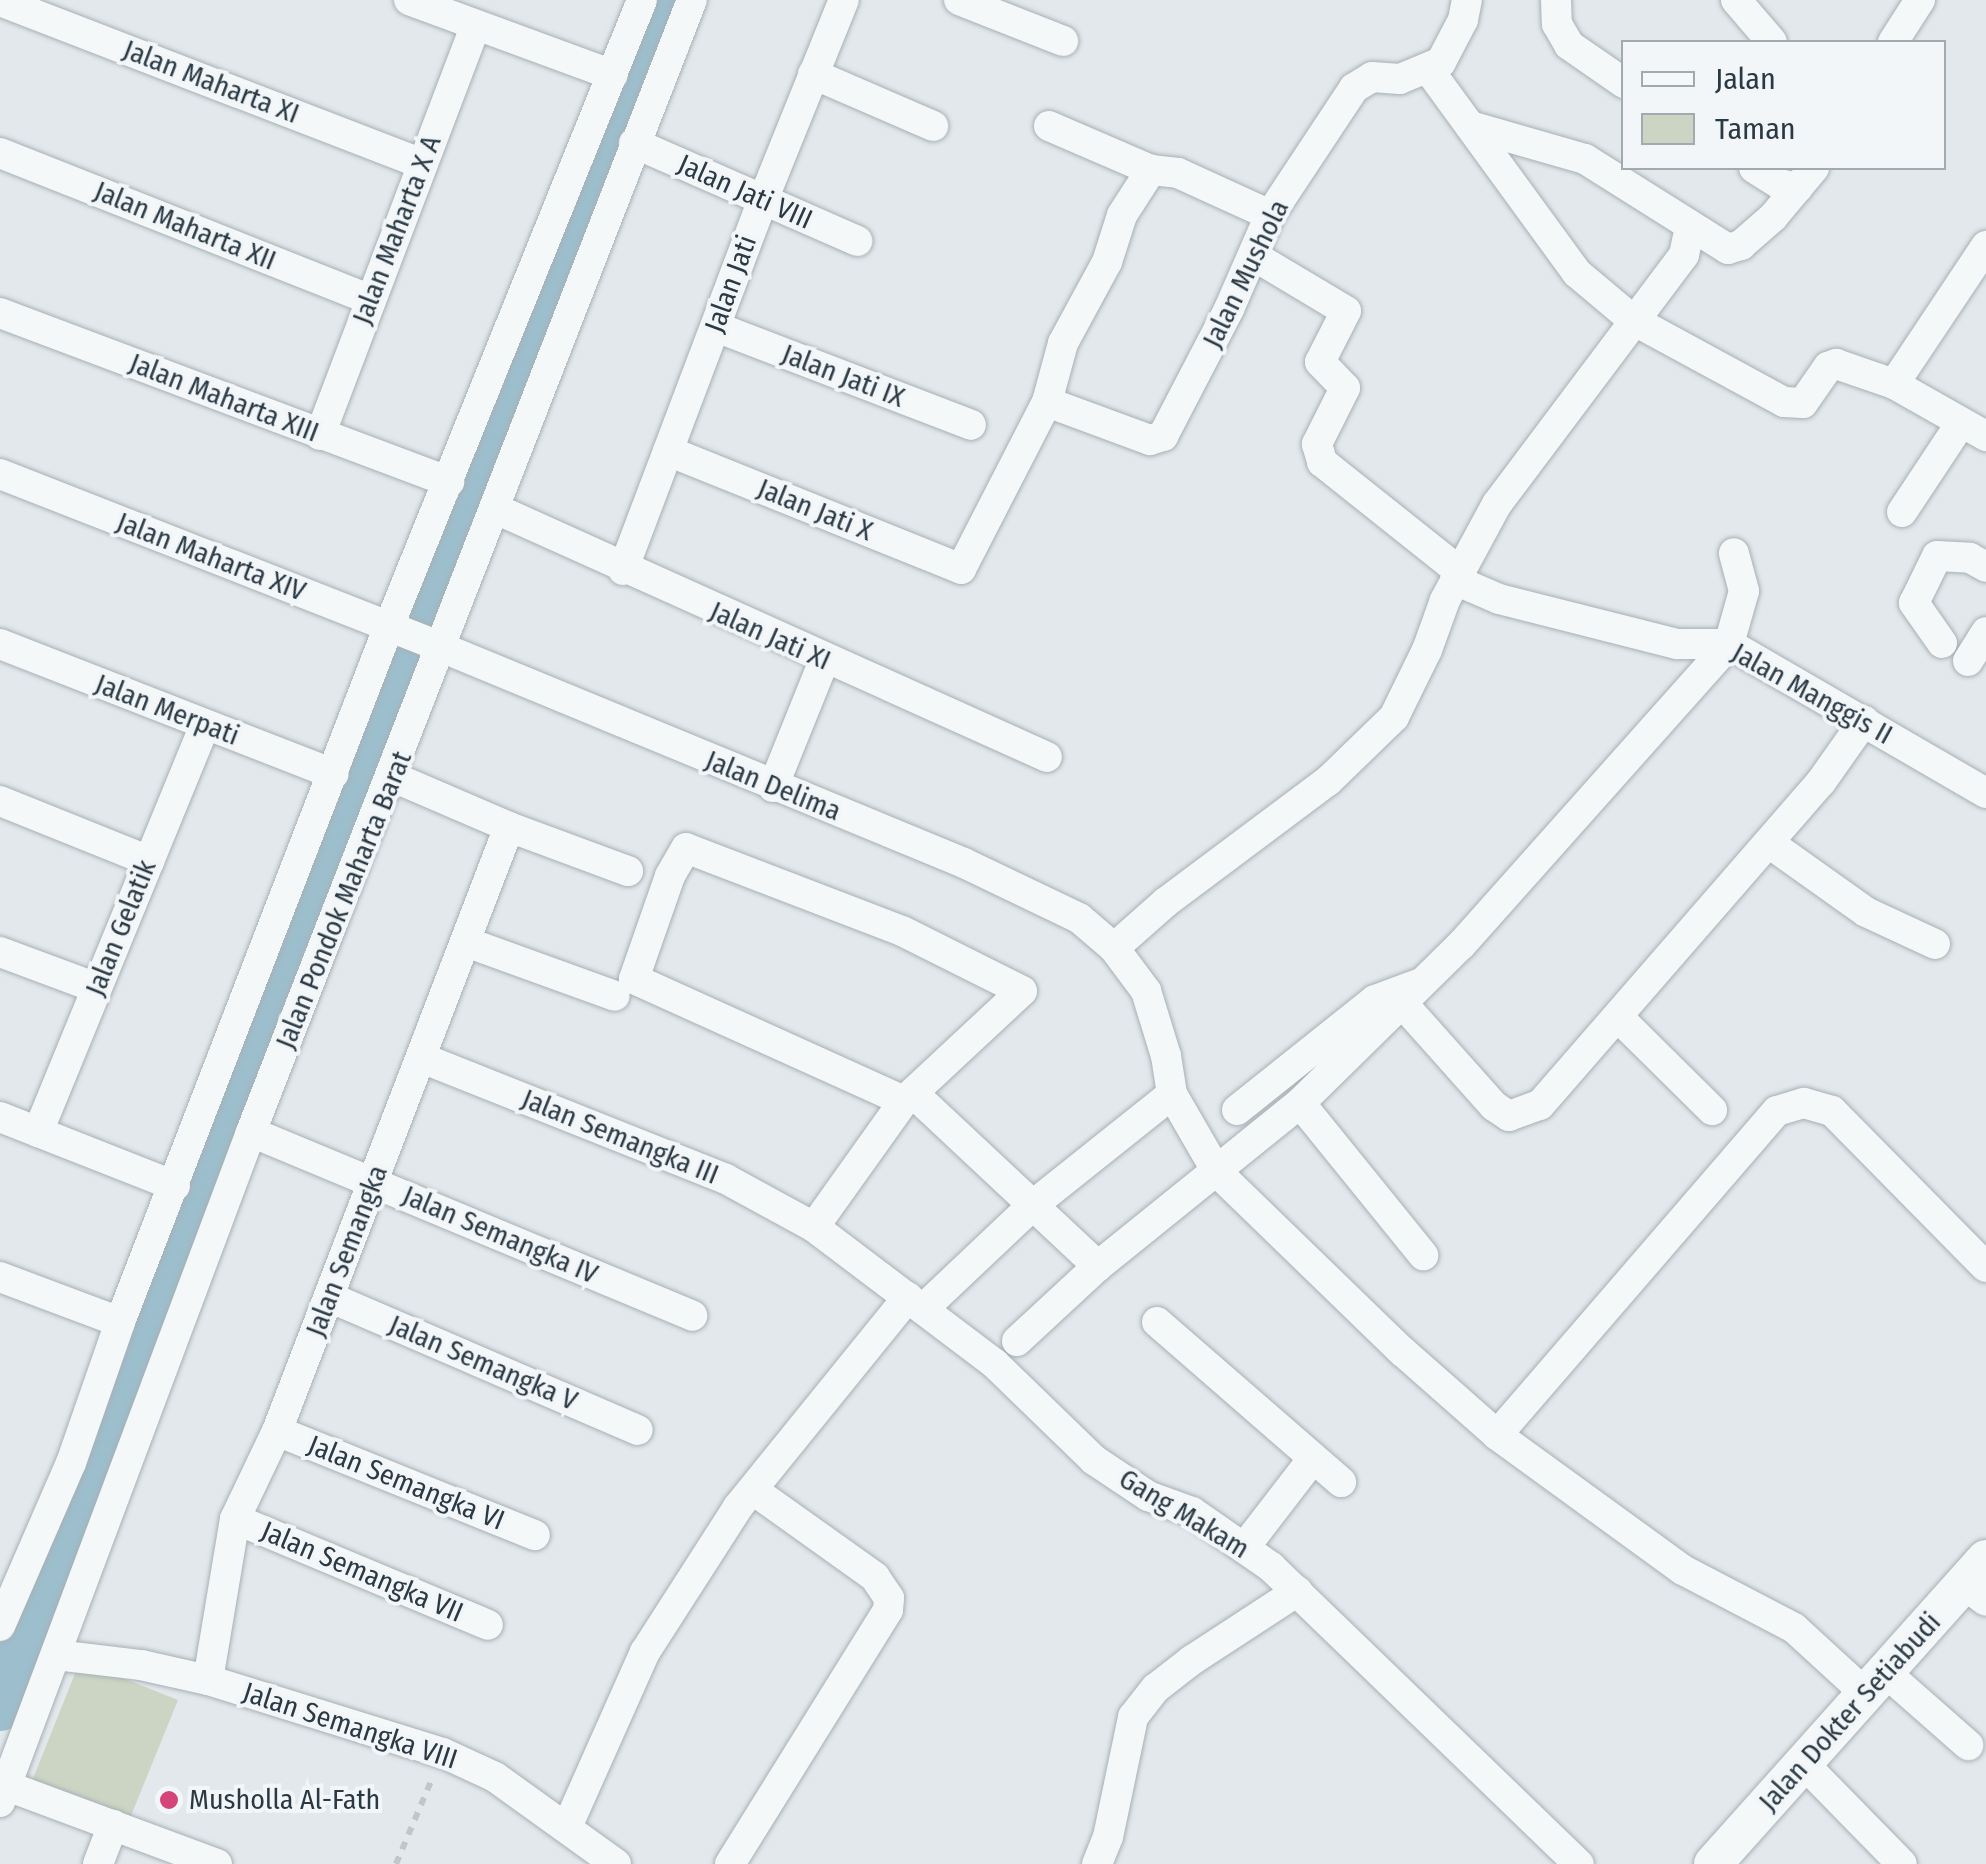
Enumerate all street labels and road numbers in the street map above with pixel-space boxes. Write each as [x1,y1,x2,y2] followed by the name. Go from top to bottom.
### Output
[118,33,304,131] street label: Jalan Maharta XI
[346,131,448,329] street label: Jalan Maharta X A
[672,147,818,237] street label: Jalan Jati VIII
[89,174,281,278] street label: Jalan Maharta XII
[1196,195,1296,353] street label: Jalan Mushola
[698,231,764,337] street label: Jalan Jati
[777,337,909,415] street label: Jalan Jati IX
[125,346,323,450] street label: Jalan Maharta XIII
[753,472,877,548] street label: Jalan Jati X
[112,506,310,608] street label: Jalan Maharta XIV
[704,595,836,677] street label: Jalan Jati XI
[1726,636,1898,752] street label: Jalan Manggis II
[90,667,244,753] street label: Jalan Merpati
[700,744,846,828] street label: Jalan Delima
[269,746,419,1054] street label: Jalan Pondok Maharta Barat
[79,855,163,1001] street label: Jalan Gelatik
[517,1082,723,1192] street label: Jalan Semangka III
[299,1161,395,1341] street label: Jalan Semangka
[397,1179,603,1291] street label: Jalan Semangka IV
[384,1308,582,1418] street label: Jalan Semangka V
[303,1428,509,1538] street label: Jalan Semangka VI
[1113,1462,1255,1566] street label: Gang Makam
[256,1514,468,1630] street label: Jalan Semangka VII
[1752,1606,1948,1818] street label: Jalan Dokter Setiabudi
[239,1675,461,1777] street label: Jalan Semangka VIII

